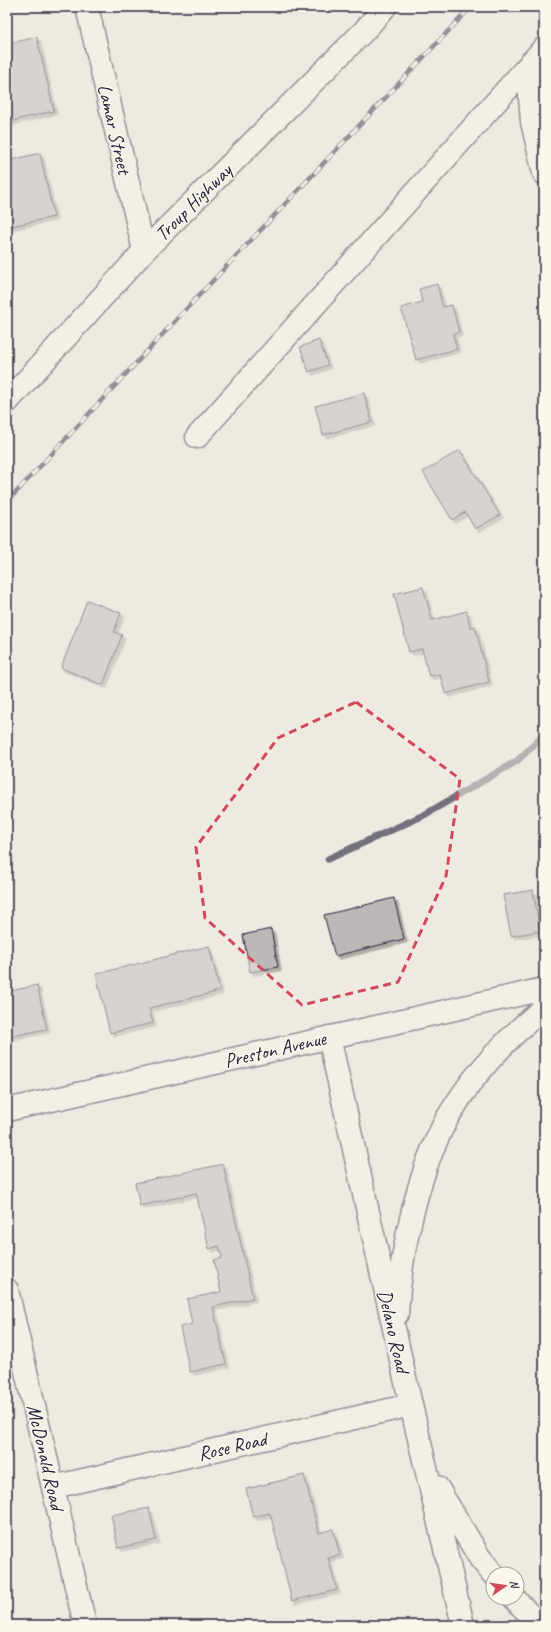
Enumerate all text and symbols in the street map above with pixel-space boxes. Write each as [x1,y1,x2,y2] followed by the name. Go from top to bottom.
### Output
[92,82,138,179] street label: Lamar Street
[150,157,239,246] street label: Troup Highway
[222,1025,330,1073] street label: Preston Avenue
[372,1287,416,1378] street label: Delano Road
[21,1402,70,1515] street label: McDonald Road
[195,1426,272,1466] street label: Rose Road
[485,1566,525,1606] north arrow
[507,1579,523,1591] text: N

